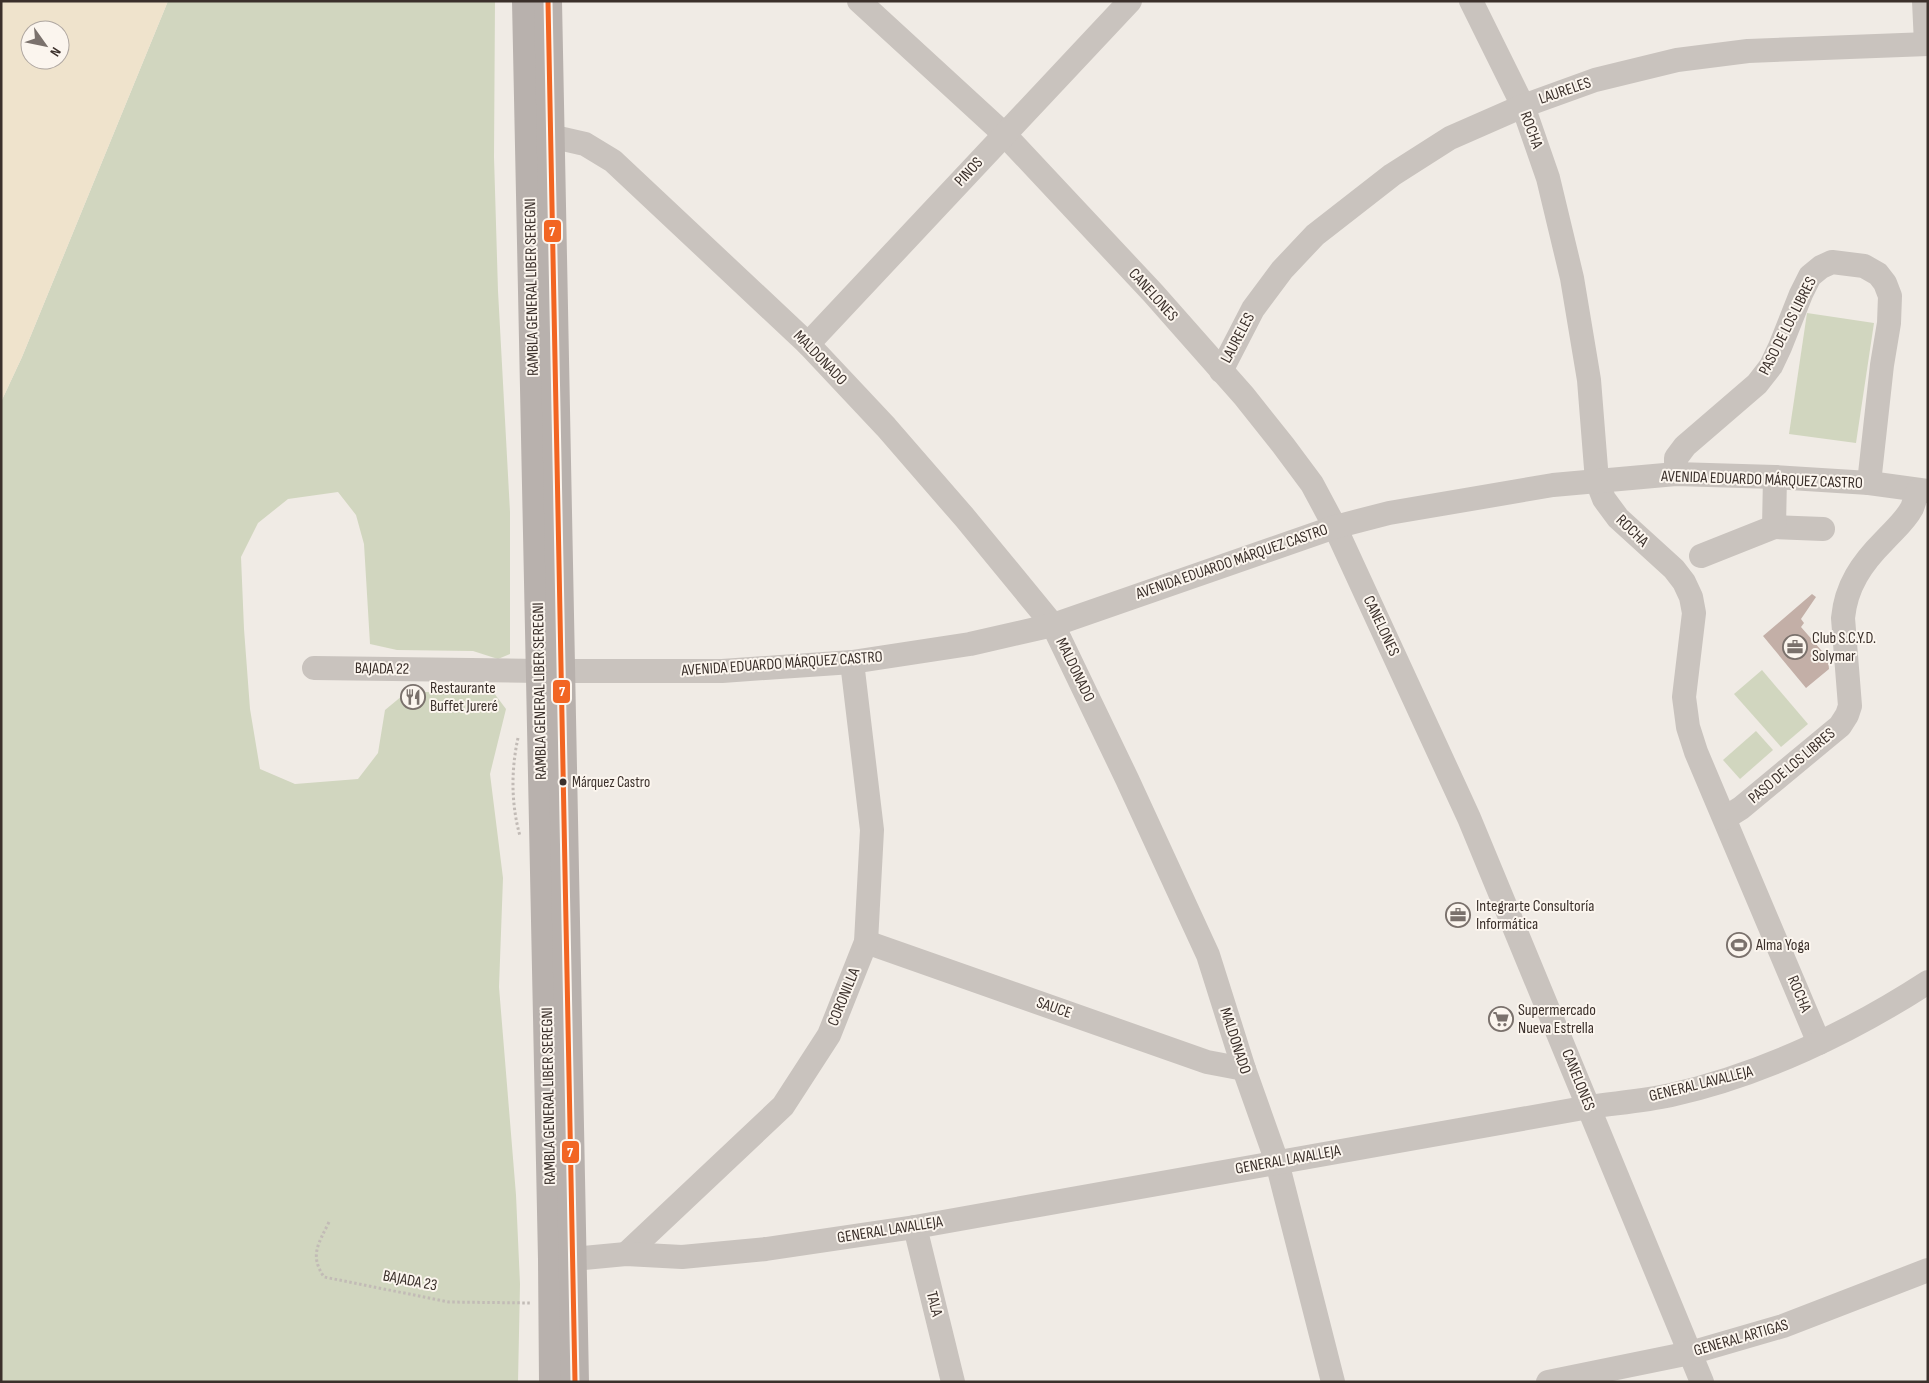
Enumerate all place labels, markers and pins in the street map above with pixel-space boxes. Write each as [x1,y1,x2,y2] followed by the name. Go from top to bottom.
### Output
[1812,629,1876,666] place label: Club S.C.Y.D. Solymar
[1782,634,1808,660] office icon: Club S.C.Y.D. Solymar
[430,679,498,716] place label: Restaurante Buffet Jureré
[400,684,426,710] restaurant icon: Restaurante Buffet Jureré
[572,773,650,792] place label: Márquez Castro
[558,777,568,787] marker: Márquez Castro
[1476,897,1594,934] place label: Integrarte Consultoría Informática
[1445,902,1471,928] office icon: Integrarte Consultoría Informática
[1726,932,1752,958] sports icon: Alma Yoga
[1755,936,1810,955] place label: Alma Yoga
[1518,1001,1596,1038] place label: Supermercado Nueva Estrella
[1488,1006,1514,1032] supermarket icon: Supermercado Nueva Estrella

